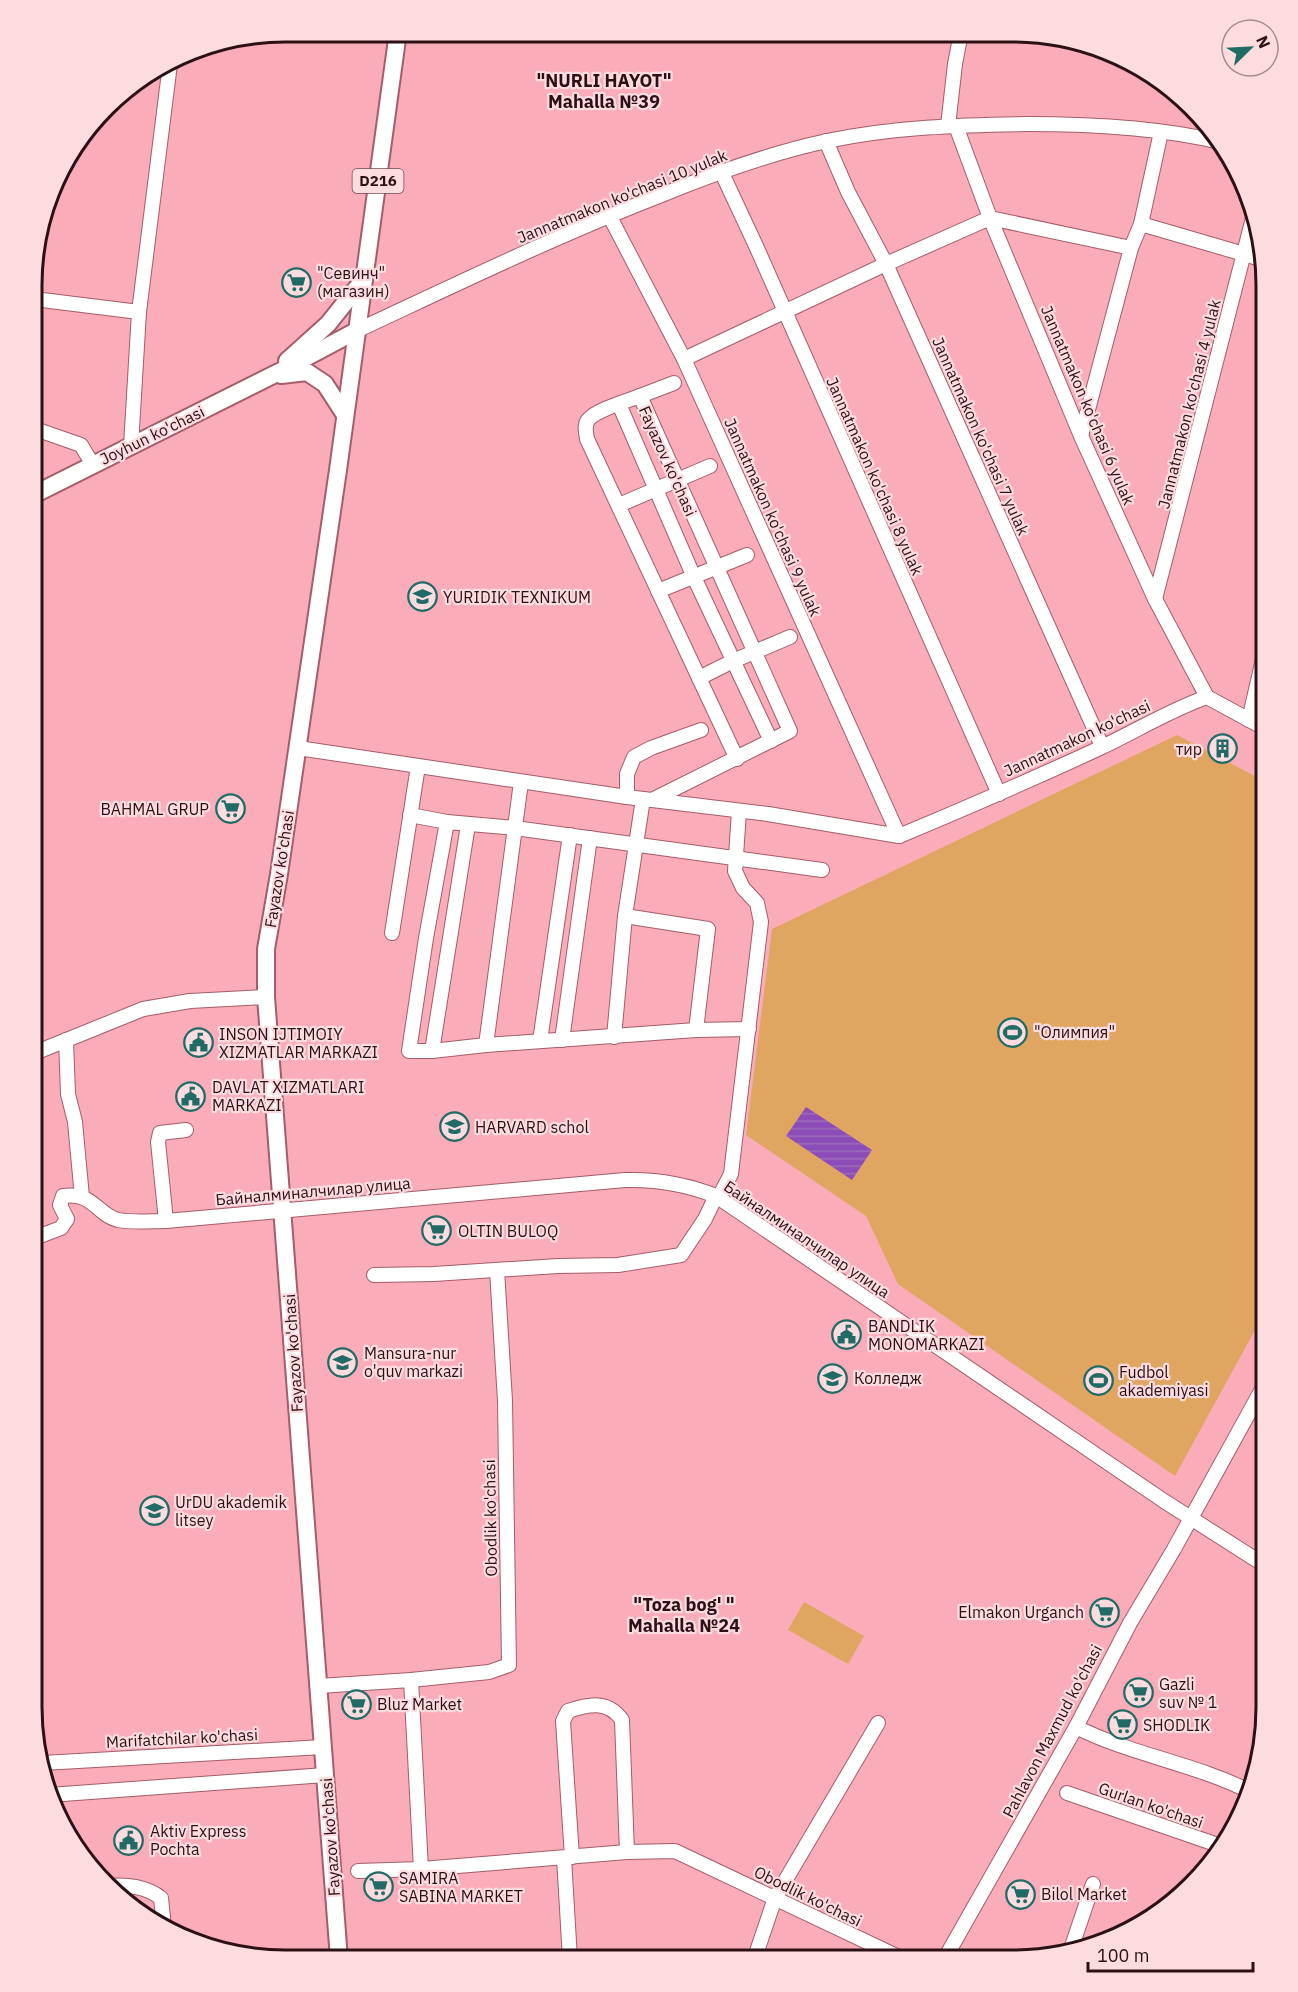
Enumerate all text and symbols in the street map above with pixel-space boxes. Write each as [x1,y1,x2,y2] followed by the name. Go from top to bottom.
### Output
[1220,18,1280,78] north arrow
[1252,33,1275,51] text: N
[536,69,672,113] district label: "NURLI HAYOT" Mahalla №39
[514,144,730,247] street label: Jannatmakon ko'chasi 10 yulak
[352,169,404,193] road number: D216
[317,263,390,301] place label: "Севинч" (магазин)
[280,266,312,298] supermarket icon: "Севинч" (магазин)
[1153,297,1225,511] street label: Jannatmakon ko'chasi 4 yulak
[1037,302,1139,508] street label: Jannatmakon ko'chasi 6 yulak
[928,334,1034,539] street label: Jannatmakon ko'chasi 7 yulak
[822,374,928,579] street label: Jannatmakon ko'chasi 8 yulak
[96,401,208,469] street label: Joyhun ko'chasi
[635,403,701,519] street label: Fayazov ko'chasi
[720,415,826,620] street label: Jannatmakon ko'chasi 9 yulak
[406,581,438,613] school or university icon: YURIDIK TEXNIKUM
[443,587,591,607] place label: YURIDIK TEXNIKUM
[1001,695,1153,781] street label: Jannatmakon ko'chasi
[1207,733,1239,765] building icon: тир
[1176,739,1202,759] place label: тир
[214,793,246,825] supermarket icon: BAHMAL GRUP
[100,799,209,819] place label: BAHMAL GRUP
[260,809,298,929] street label: Fayazov ko'chasi
[997,1016,1029,1048] sports icon: "Олимпия"
[1034,1022,1115,1042] place label: "Олимпия"
[219,1024,378,1062] place label: INSON IJTIMOIY XIZMATLAR MARKAZI
[182,1027,214,1059] public building icon: INSON IJTIMOIY XIZMATLAR MARKAZI
[212,1077,364,1115] place label: DAVLAT XIZMATLARI MARKAZI
[175,1080,207,1112] public building icon: DAVLAT XIZMATLARI MARKAZI
[438,1111,470,1143] school or university icon: HARVARD schol
[475,1117,589,1137] place label: HARVARD schol
[215,1172,412,1210] street label: Байналминалчилар улица
[720,1176,894,1302] street label: Байналминалчилар улица
[421,1215,453,1247] supermarket icon: OLTIN BULOQ
[458,1221,558,1241] place label: OLTIN BULOQ
[279,1293,307,1413] street label: Fayazov ko'chasi
[868,1316,985,1354] place label: BANDLIK MONOMARKAZI
[831,1319,863,1351] public building icon: BANDLIK MONOMARKAZI
[364,1343,463,1381] place label: Mansura-nur o'quv markazi
[327,1346,359,1378] school or university icon: Mansura-nur o'quv markazi
[817,1362,849,1394] school or university icon: Колледж
[1119,1362,1209,1400] place label: Fudbol akademiyasi
[1082,1365,1114,1397] sports icon: Fudbol akademiyasi
[854,1368,922,1388] place label: Колледж
[479,1459,501,1577] street label: Obodlik ko'chasi
[175,1492,288,1530] place label: UrDU akademik litsey
[138,1495,170,1527] school or university icon: UrDU akademik litsey
[628,1593,740,1637] district label: "Toza bog' " Mahalla №24
[1089,1596,1121,1628] supermarket icon: Elmakon Urganch
[958,1602,1084,1622] place label: Elmakon Urganch
[998,1641,1106,1821] street label: Pahlavon Maxmud ko'chasi
[1159,1674,1217,1712] place label: Gazli suv № 1
[1122,1677,1154,1709] supermarket icon: Gazli suv № 1
[340,1688,372,1720] supermarket icon: Bluz Market
[377,1694,462,1714] place label: Bluz Market
[1106,1709,1138,1741] supermarket icon: SHODLIK
[1143,1715,1210,1735] place label: SHODLIK
[105,1724,259,1752] street label: Marifatchilar ko'chasi
[316,1777,344,1897] street label: Fayazov ko'chasi
[1096,1778,1206,1832] street label: Gurlan ko'chasi
[150,1821,247,1859] place label: Aktiv Express Pochta
[113,1824,145,1856] public building icon: Aktiv Express Pochta
[751,1861,865,1931] street label: Obodlik ko'chasi
[399,1868,523,1906] place label: SAMIRA SABINA MARKET
[362,1871,394,1903] supermarket icon: SAMIRA SABINA MARKET
[1004,1878,1036,1910] supermarket icon: Bilol Market
[1041,1884,1127,1904] place label: Bilol Market
[1088,1935,1253,1973] scale bar
[1097,1944,1149,1967] text: 100 m

